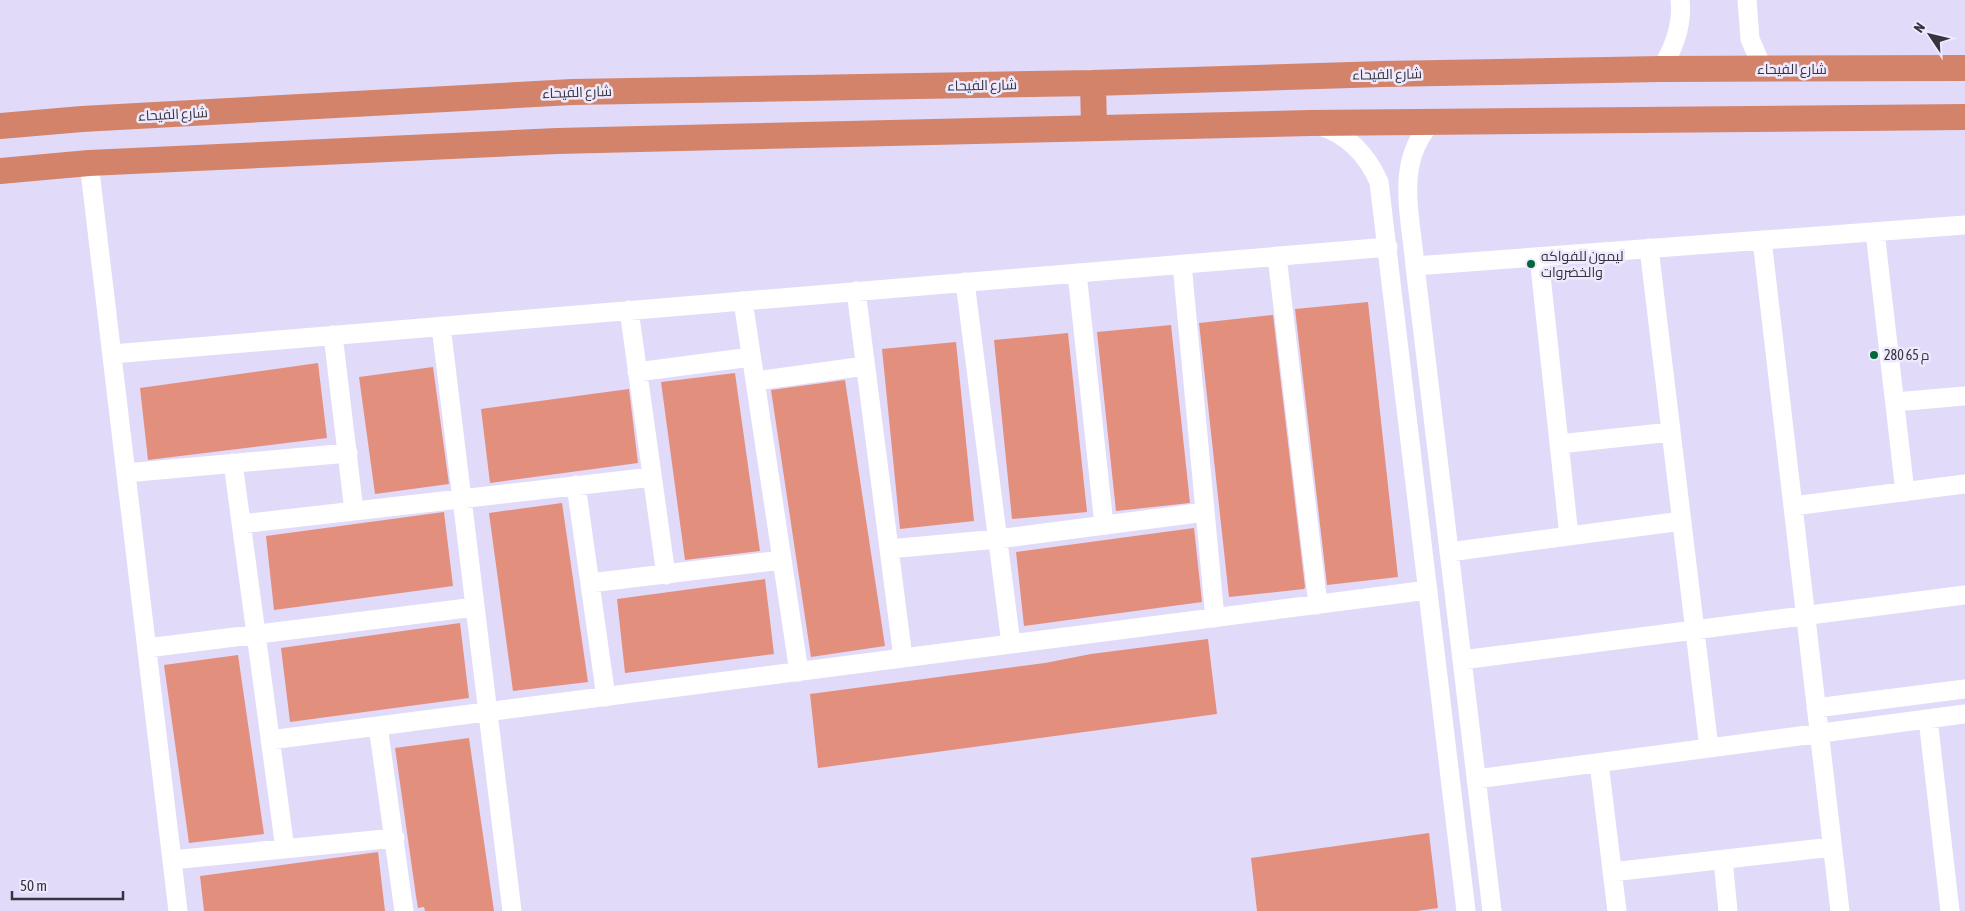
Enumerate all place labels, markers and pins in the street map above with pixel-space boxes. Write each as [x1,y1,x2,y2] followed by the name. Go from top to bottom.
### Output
[1541,248,1624,280] place label: ليمون للفواكه والخضروات
[1525,258,1537,270] marker: ليمون للفواكه والخضروات
[1884,347,1930,365] place label: 280 م 65
[1868,349,1880,361] marker: 280 م 65

